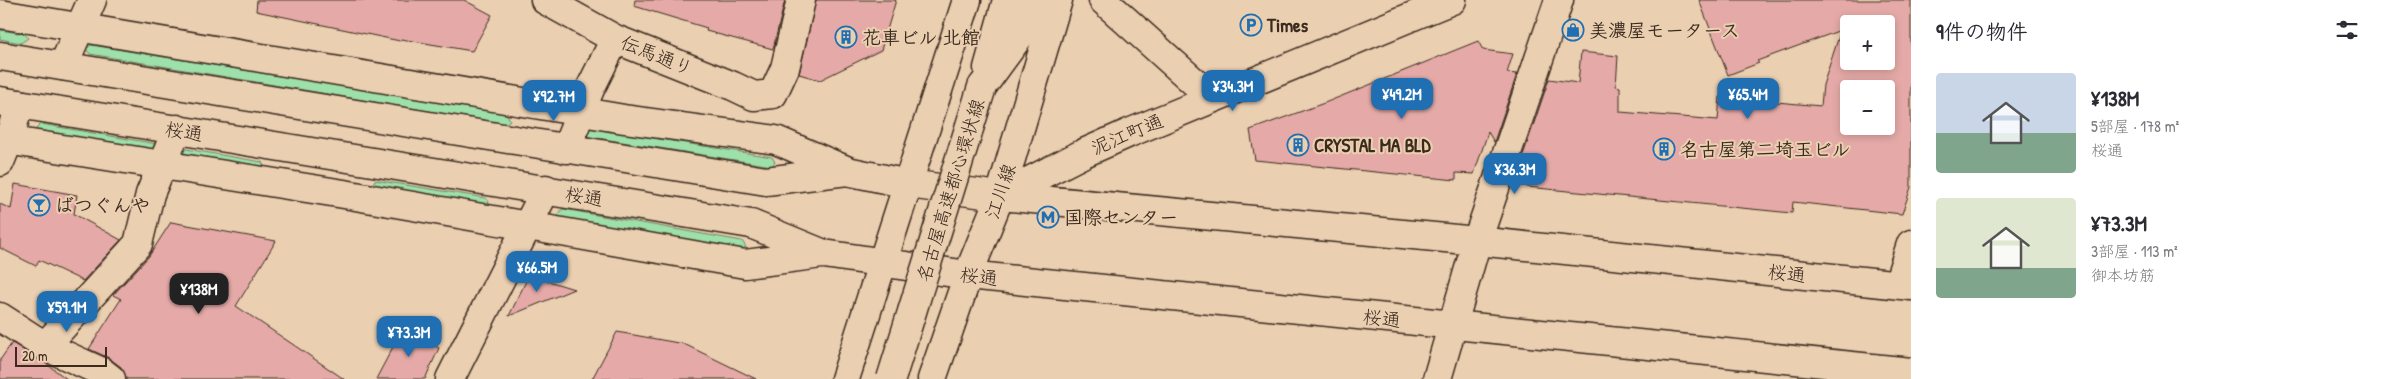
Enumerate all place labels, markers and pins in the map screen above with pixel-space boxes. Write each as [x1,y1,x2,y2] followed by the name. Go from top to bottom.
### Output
[1266,12,1309,38] place label: Times
[1239,13,1263,37] parking icon: Times
[1589,17,1740,43] place label: 美濃屋モータース
[1561,18,1585,42] shop icon: 美濃屋モータース
[862,24,980,50] place label: 花車ビル 北館
[834,25,858,49] building icon: 花車ビル 北館
[1192,70,1274,112] pin: ¥34.3M
[1361,78,1443,120] pin: ¥49.2M
[1707,78,1789,120] pin: ¥65.4M
[513,80,595,122] pin: ¥92.7M
[1314,132,1431,158] place label: CRYSTAL MA BLD
[1286,133,1310,157] building icon: CRYSTAL MA BLD
[1680,136,1851,162] place label: 名古屋第二埼玉ビル
[1652,137,1676,161] building icon: 名古屋第二埼玉ビル
[1474,152,1556,195] pin: ¥36.3M
[55,192,150,218] place label: ばつぐんや
[27,193,51,217] bar icon: ばつぐんや
[1064,204,1178,230] place label: 国際センター
[1036,205,1060,229] metro station icon: 国際センター
[496,250,578,293] pin: ¥66.5M
[164,272,234,315] pin: ¥138M
[26,290,108,333] pin: ¥59.1M
[368,316,450,358] pin: ¥73.3M

